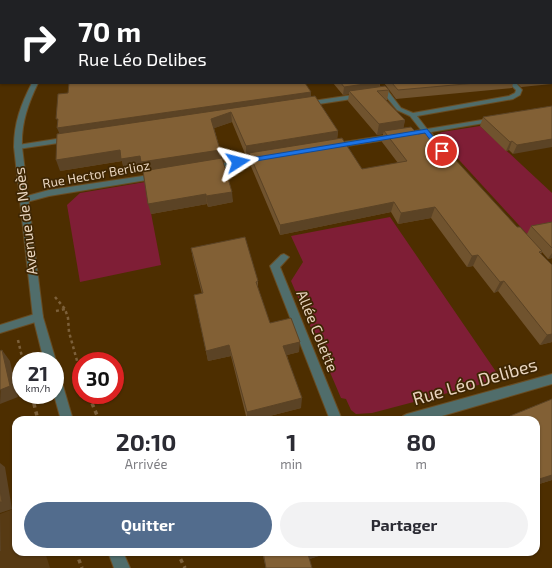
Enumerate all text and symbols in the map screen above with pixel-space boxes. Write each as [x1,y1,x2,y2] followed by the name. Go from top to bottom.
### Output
[78,14,141,48] text: 70 m
[12,16,64,68] icon: right
[78,48,207,70] text: Rue Léo Delibes
[425,134,459,168] pin
[431,140,453,162] icon: arrive
[217,141,259,183] position arrow
[41,157,151,191] street label: Rue Hector Berlioz
[9,166,41,276] street label: Avenue de Noès
[293,287,343,374] street label: Allée Colette
[72,352,124,404] speed limit sign: 30
[410,353,540,409] street label: Rue Léo Delibes
[28,361,48,385] text: 21
[26,382,50,394] text: km/h
[116,427,177,456] text: 20:10
[286,427,297,456] text: 1
[406,427,436,456] text: 80
[125,456,167,472] text: Arrivée
[280,456,302,472] text: min
[416,456,427,472] text: m
[24,502,272,548] button: Quitter
[280,502,528,548] button: Partager

